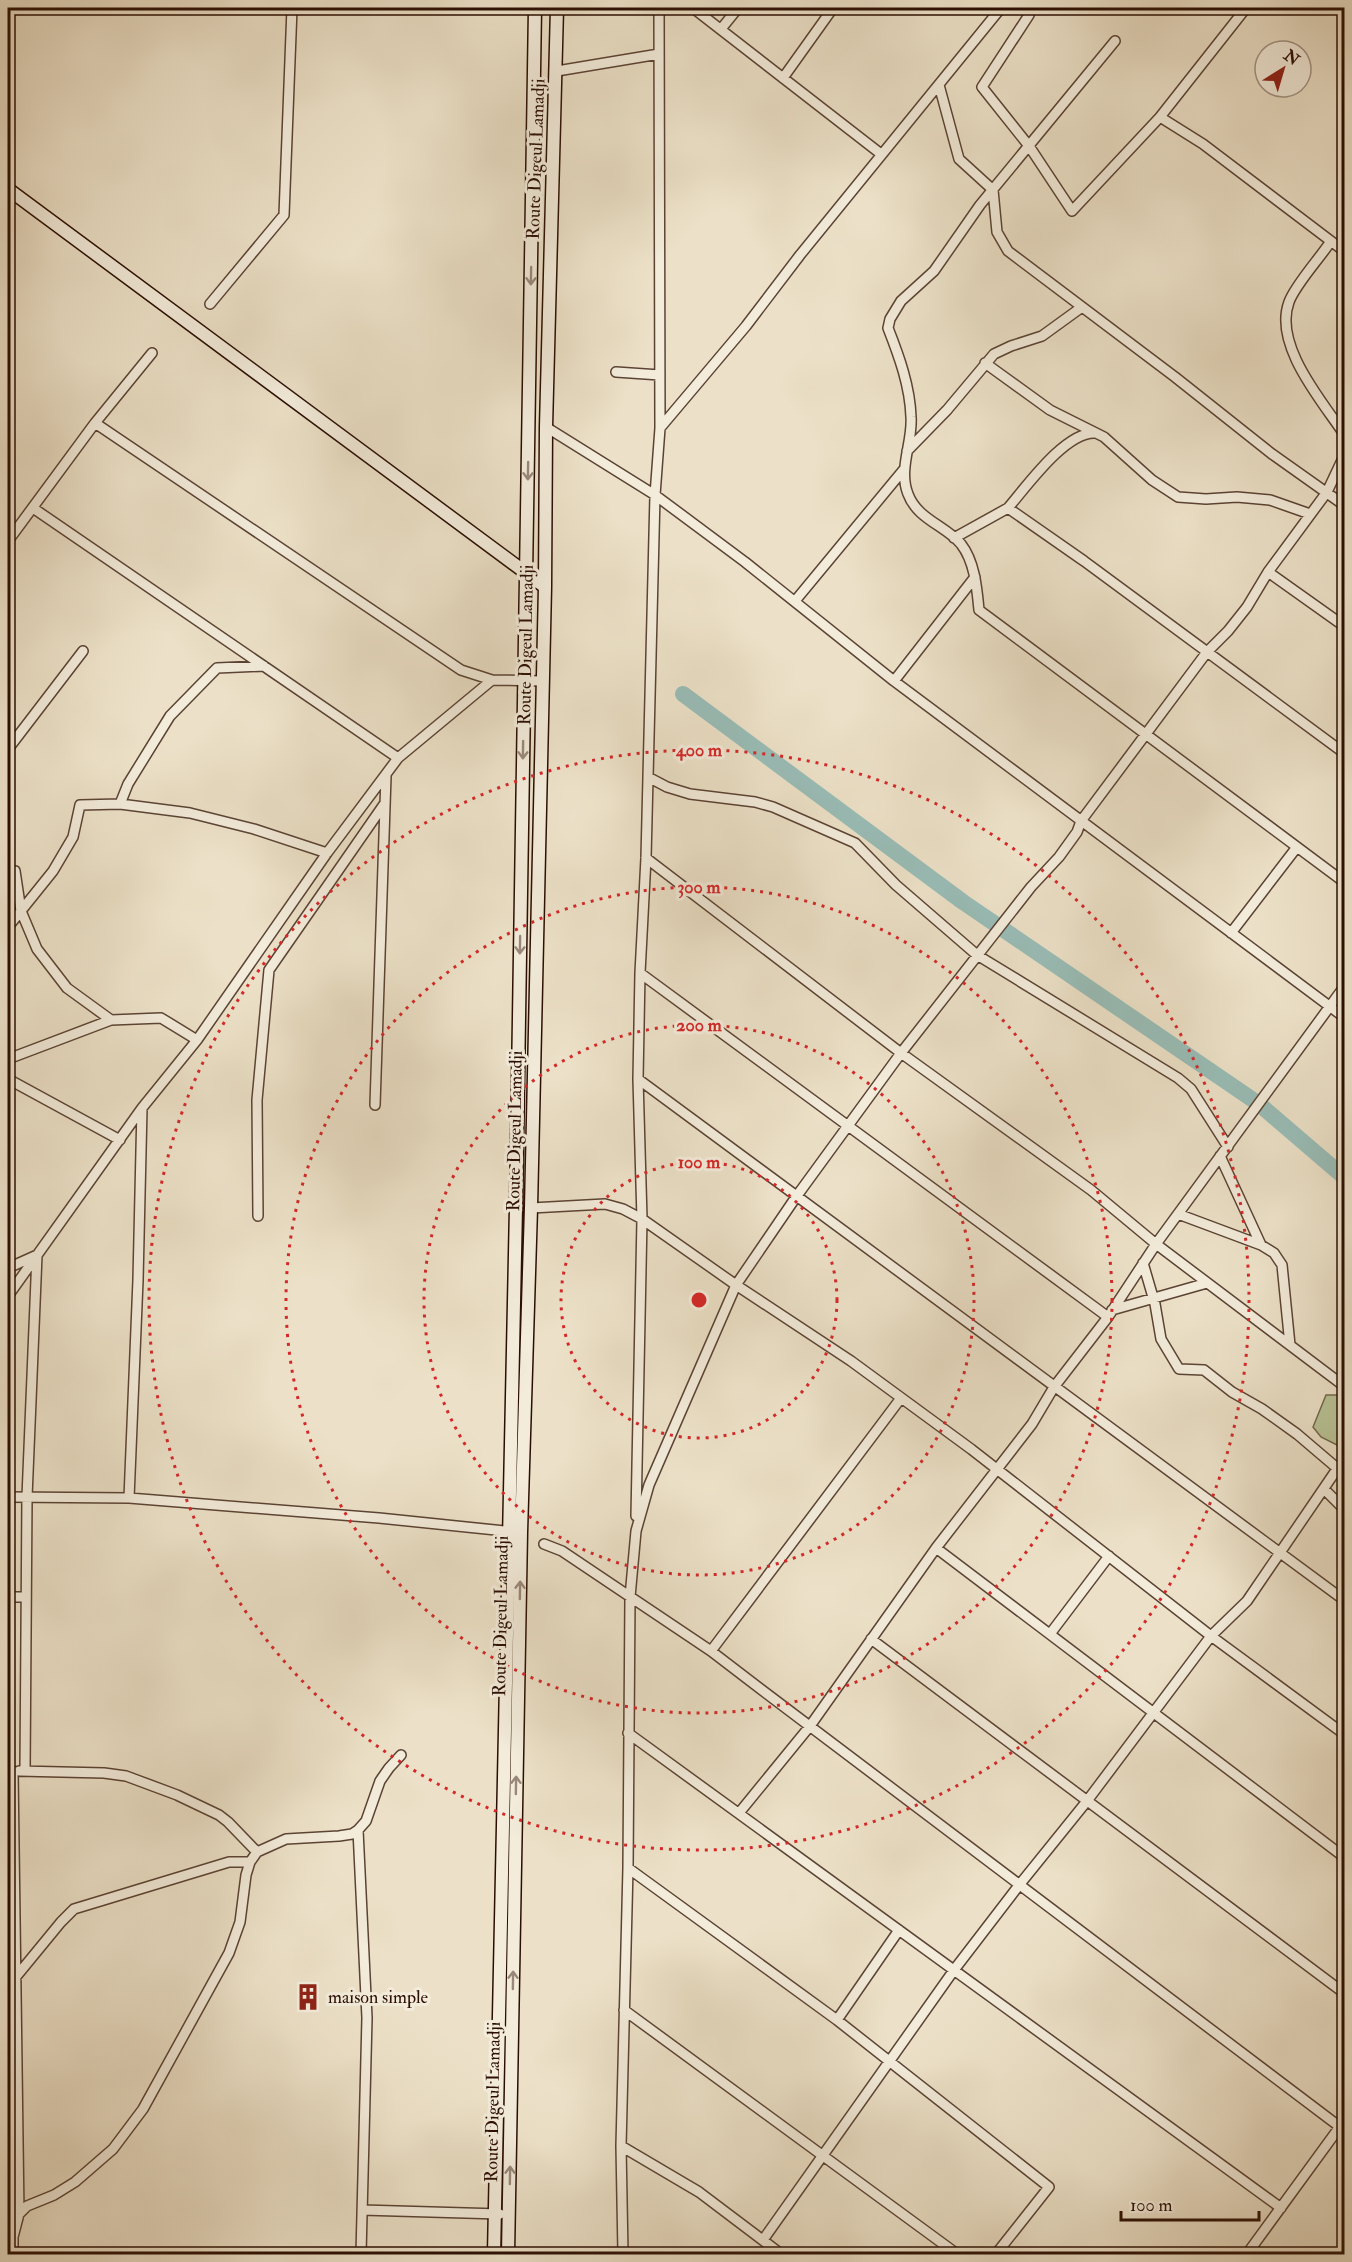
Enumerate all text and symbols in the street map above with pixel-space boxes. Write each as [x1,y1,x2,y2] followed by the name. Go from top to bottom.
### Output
[1253,39,1313,99] north arrow
[1279,45,1304,71] text: N
[522,78,550,240] street label: Route Digeul Lamadji
[525,265,537,285] one-way arrow
[522,460,533,480] one-way arrow
[513,564,539,726] street label: Route Digeul Lamadji
[517,739,529,759] one-way arrow
[675,739,723,762] text: 400 m
[677,876,722,899] text: 300 m
[514,934,526,954] one-way arrow
[676,1014,723,1037] text: 200 m
[502,1050,528,1212] street label: Route Digeul Lamadji
[678,1151,721,1174] text: 100 m
[689,1290,709,1310] centre of rings
[488,1535,514,1697] street label: Route Digeul Lamadji
[514,1581,525,1601] one-way arrow
[511,1776,522,1796] one-way arrow
[507,1971,519,1991] one-way arrow
[293,1982,323,2012] building icon: maison simple
[328,1986,428,2009] place label: maison simple
[480,2021,506,2183] street label: Route Digeul Lamadji
[504,2166,516,2186] one-way arrow
[1121,2184,1259,2222] scale bar
[1130,2194,1173,2217] text: 100 m

